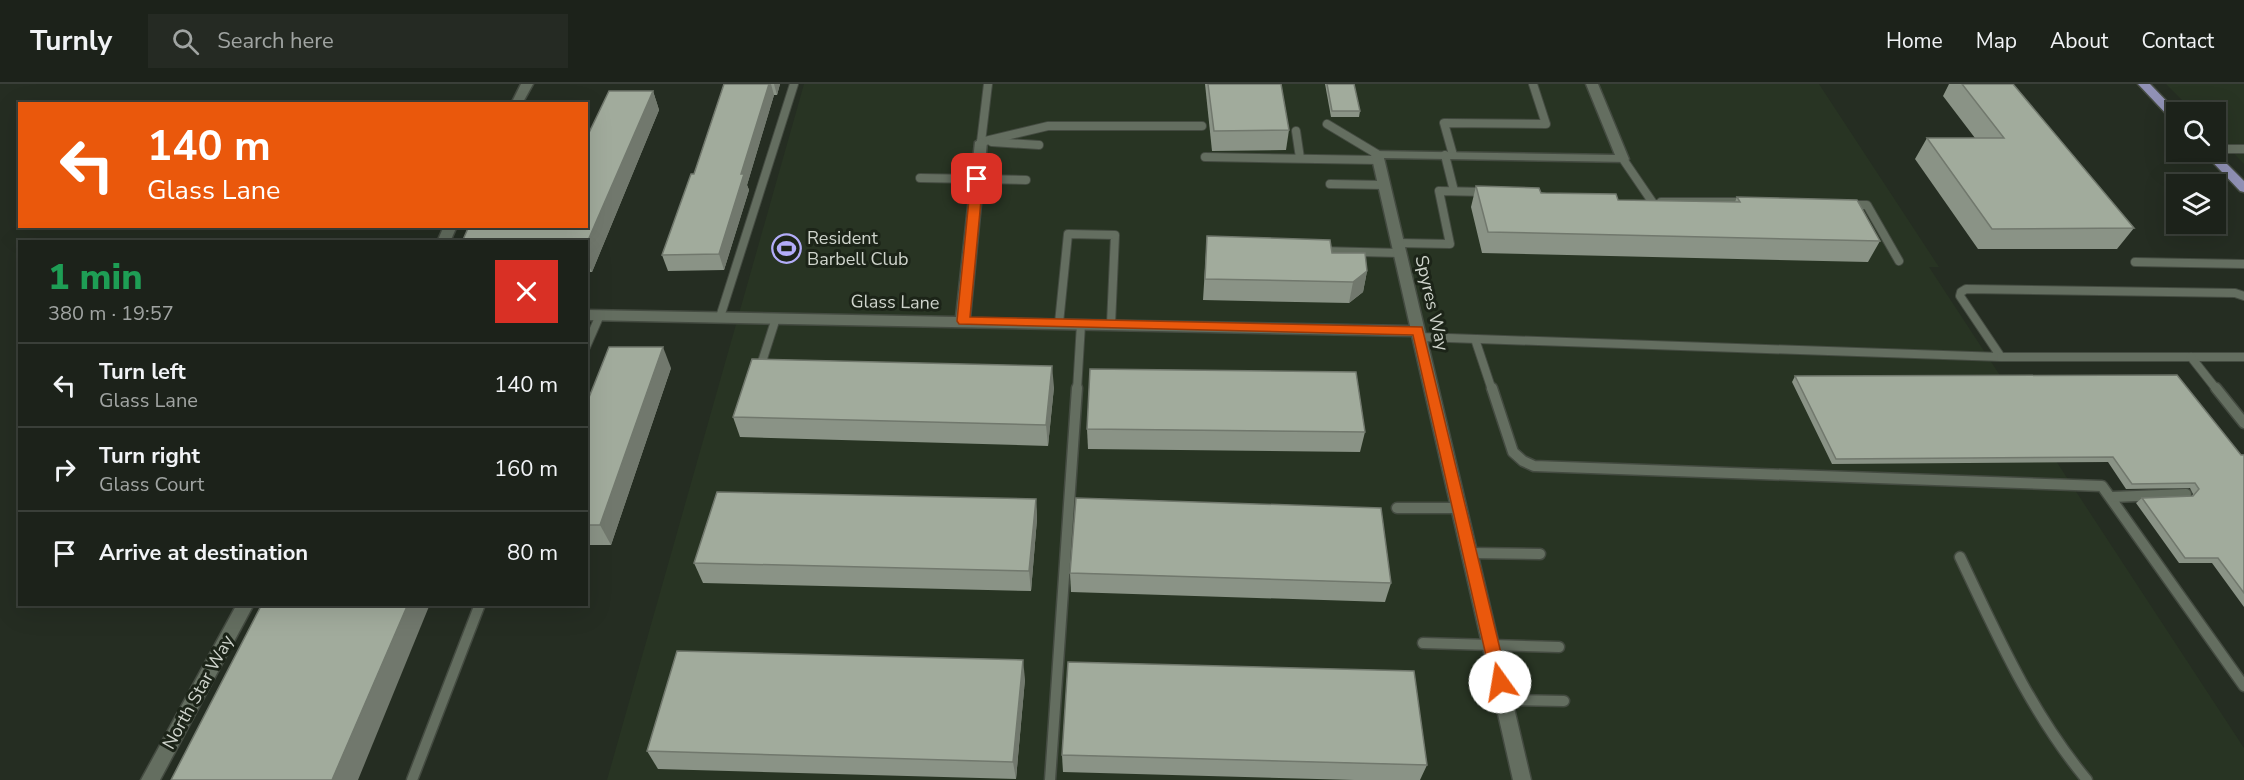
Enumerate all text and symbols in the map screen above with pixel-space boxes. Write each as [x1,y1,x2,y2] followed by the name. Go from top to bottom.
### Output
[148,14,568,68] search box
[30,22,112,60] text: Turnly
[169,25,202,58] icon: search
[217,26,334,56] text: Search here
[1886,27,1943,55] text: Home
[1976,27,2017,55] text: Map
[2050,27,2108,55] text: About
[2141,27,2214,55] text: Contact
[2166,102,2226,234] map controls
[2166,102,2226,162] button: search
[147,118,271,175] text: 140 m
[48,126,126,204] icon: left
[951,153,1002,204] pin
[960,162,993,195] icon: arrive
[147,172,281,209] text: Glass Lane
[2166,174,2226,234] button: layers
[807,226,909,271] place label: Resident Barbell Club
[770,232,802,264] sports icon: Resident Barbell Club
[48,253,143,302] text: 1 min
[1409,253,1455,354] street label: Spyres Way
[495,260,558,323] button: close
[850,289,940,315] street label: Glass Lane
[48,300,174,327] text: 380 m · 19:57
[99,357,186,387] text: Turn left
[48,369,81,402] icon: left
[494,370,558,400] text: 140 m
[99,387,198,414] text: Glass Lane
[99,441,200,471] text: Turn right
[48,453,81,486] icon: right
[494,454,558,484] text: 160 m
[99,471,204,498] text: Glass Court
[48,537,81,570] icon: arrive
[99,538,308,568] text: Arrive at destination
[507,538,558,568] text: 80 m
[157,630,240,753] street label: North Star Way
[1468,650,1532,714] position arrow

